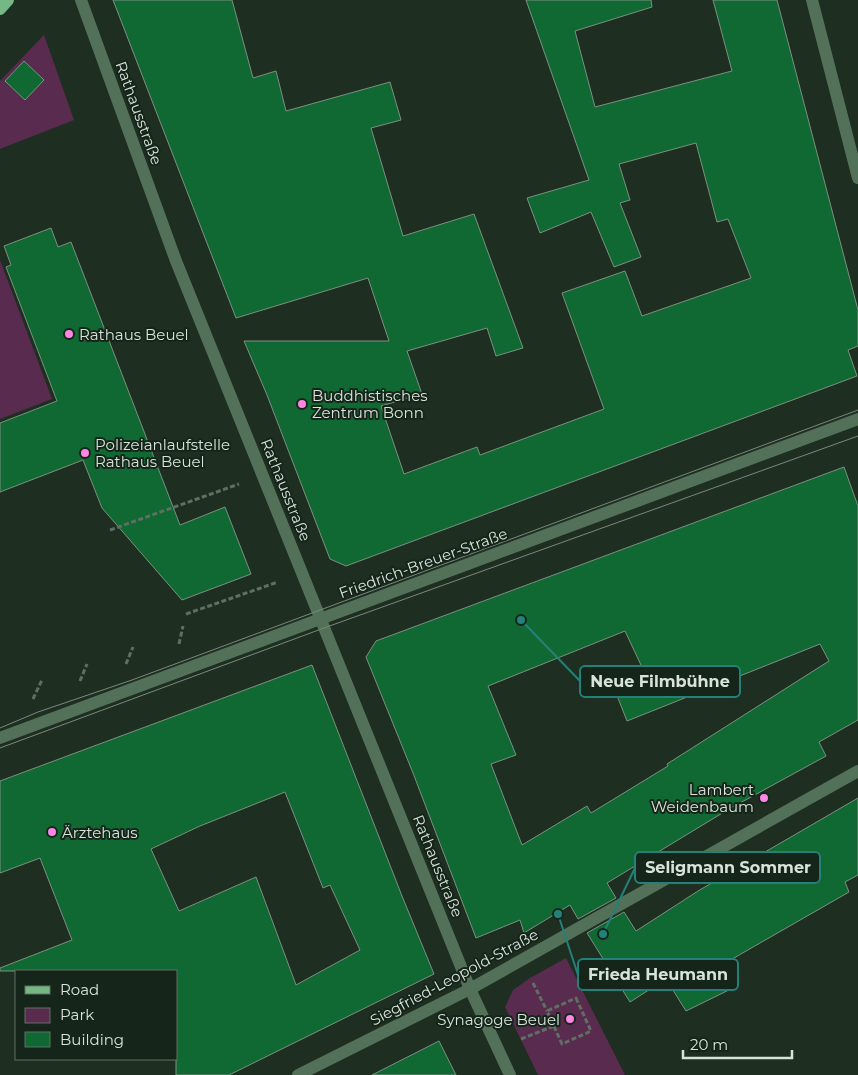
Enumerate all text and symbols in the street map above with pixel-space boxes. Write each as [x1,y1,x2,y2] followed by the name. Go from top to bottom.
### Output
[111,59,167,167] street label: Rathausstraße
[79,325,189,344] place label: Rathaus Beuel
[63,328,75,340] marker: Rathaus Beuel
[312,386,428,422] place label: Buddhistisches Zentrum Bonn
[296,398,308,410] marker: Buddhistisches Zentrum Bonn
[95,435,230,471] place label: Polizeianlaufstelle Rathaus Beuel
[257,436,315,544] street label: Rathausstraße
[79,447,91,459] marker: Polizeianlaufstelle Rathaus Beuel
[336,524,510,602] street label: Friedrich-Breuer-Straße
[580,666,740,697] callout: Neue Filmbühne
[590,672,730,691] text: Neue Filmbühne
[651,780,754,816] place label: Lambert Weidenbaum
[758,792,770,804] marker: Lambert Weidenbaum
[409,812,467,920] street label: Rathausstraße
[62,823,138,842] place label: Ärztehaus
[46,826,58,838] marker: Ärztehaus
[635,852,820,883] callout: Seligmann Sommer
[645,858,811,877] text: Seligmann Sommer
[367,925,541,1029] street label: Siegfried-Leopold-Straße
[578,959,738,990] callout: Frieda Heumann
[588,965,728,984] text: Frieda Heumann
[15,970,178,1060] legend
[60,980,99,999] text: Road
[60,1005,94,1024] text: Park
[437,1010,560,1029] place label: Synagoge Beuel
[564,1013,576,1025] marker: Synagoge Beuel
[683,1028,792,1060] scale bar
[60,1030,124,1049] text: Building
[690,1035,728,1054] text: 20 m

